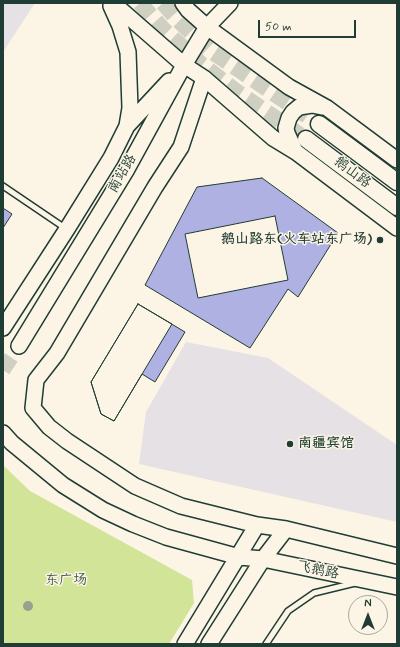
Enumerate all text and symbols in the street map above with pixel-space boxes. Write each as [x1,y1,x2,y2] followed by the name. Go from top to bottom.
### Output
[260,12,358,38] scale bar
[265,19,292,35] text: 50 m
[105,152,141,196] street label: 南站路
[330,154,374,192] street label: 鹅山路
[221,232,372,248] place label: 鹅山路东(火车站东广场)
[375,235,385,245] marker: 鹅山路东(火车站东广场)
[298,436,354,452] place label: 南疆宾馆
[285,439,295,449] marker: 南疆宾馆
[296,558,340,584] street label: 飞鹅路
[45,573,87,589] park label: 东广场
[348,595,388,635] north arrow
[364,597,372,611] text: N

